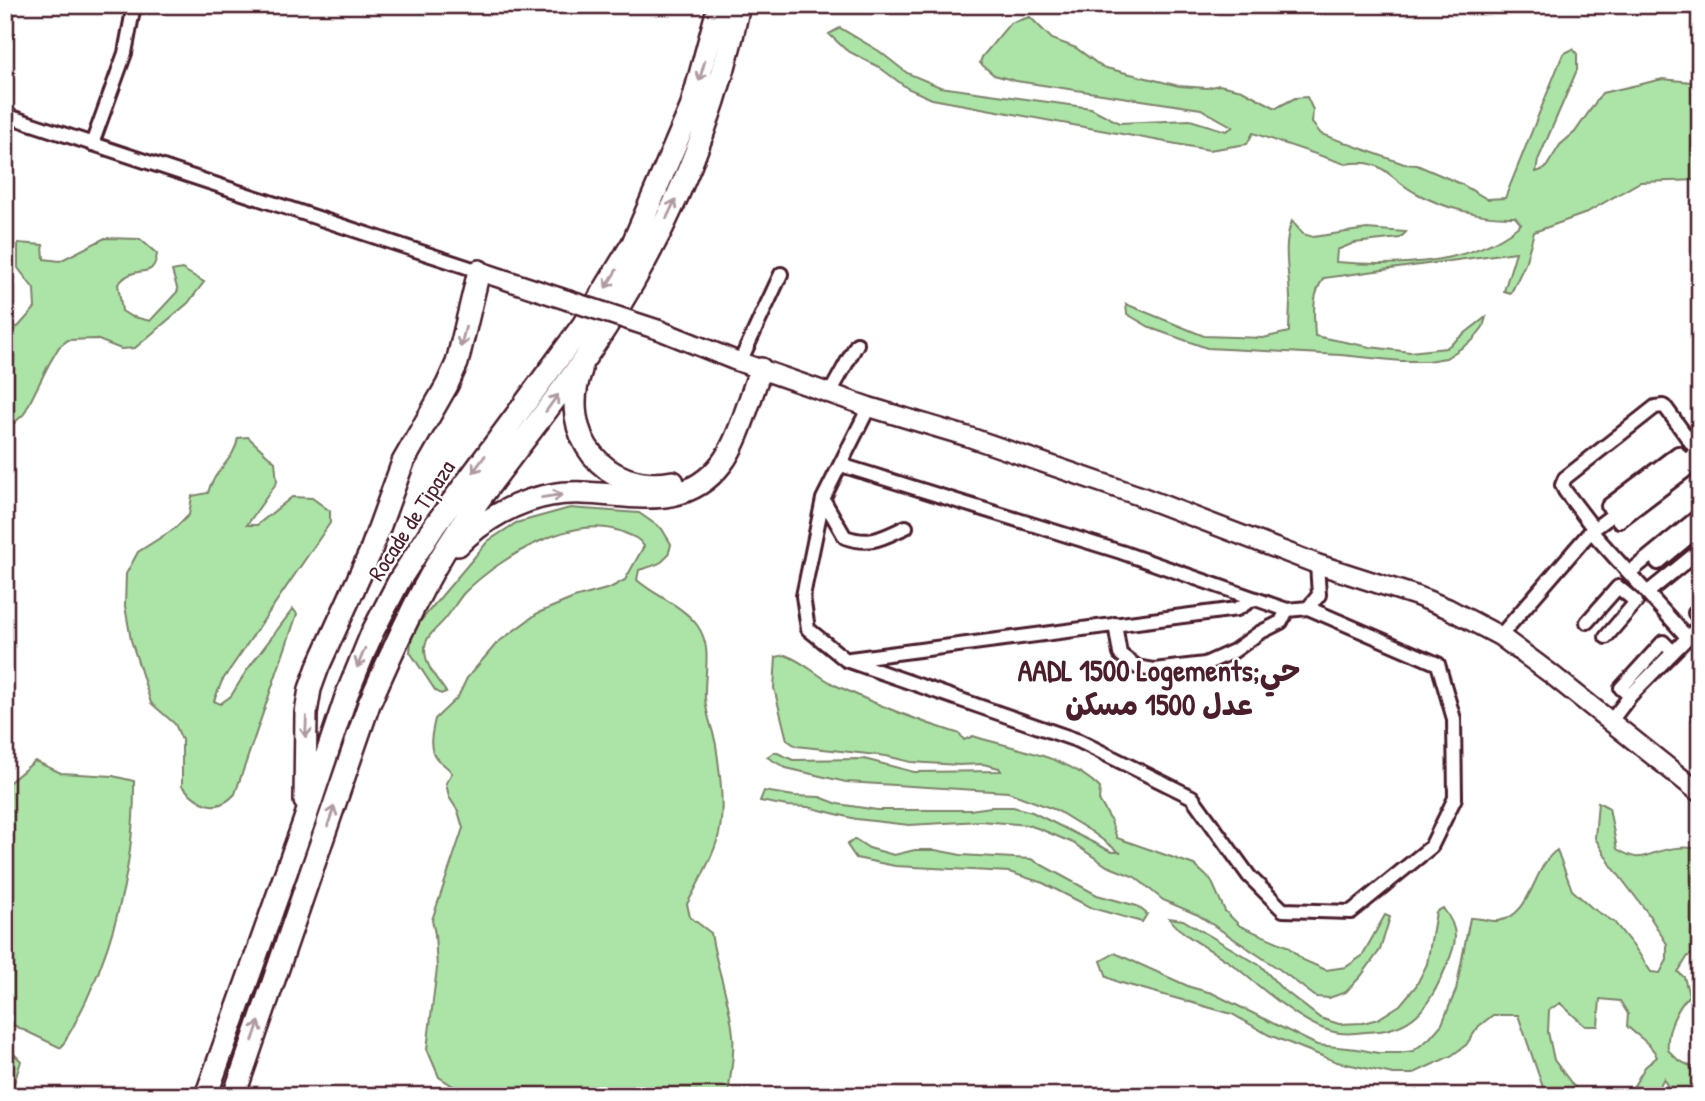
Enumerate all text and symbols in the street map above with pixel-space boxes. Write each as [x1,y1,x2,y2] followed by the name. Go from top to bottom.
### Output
[694,60,707,82] one-way arrow
[664,199,678,220] one-way arrow
[603,269,618,288] one-way arrow
[456,325,469,348] one-way arrow
[545,394,559,413] one-way arrow
[360,454,462,586] street label: Rocade de Tipaza
[472,454,486,473] one-way arrow
[540,489,563,502] one-way arrow
[354,647,367,668] one-way arrow
[1018,650,1300,724] district label: AADL 1500 Logements;حي عدل 1500 مسكن
[299,716,312,739] one-way arrow
[326,806,338,828] one-way arrow
[251,1021,263,1043] one-way arrow

